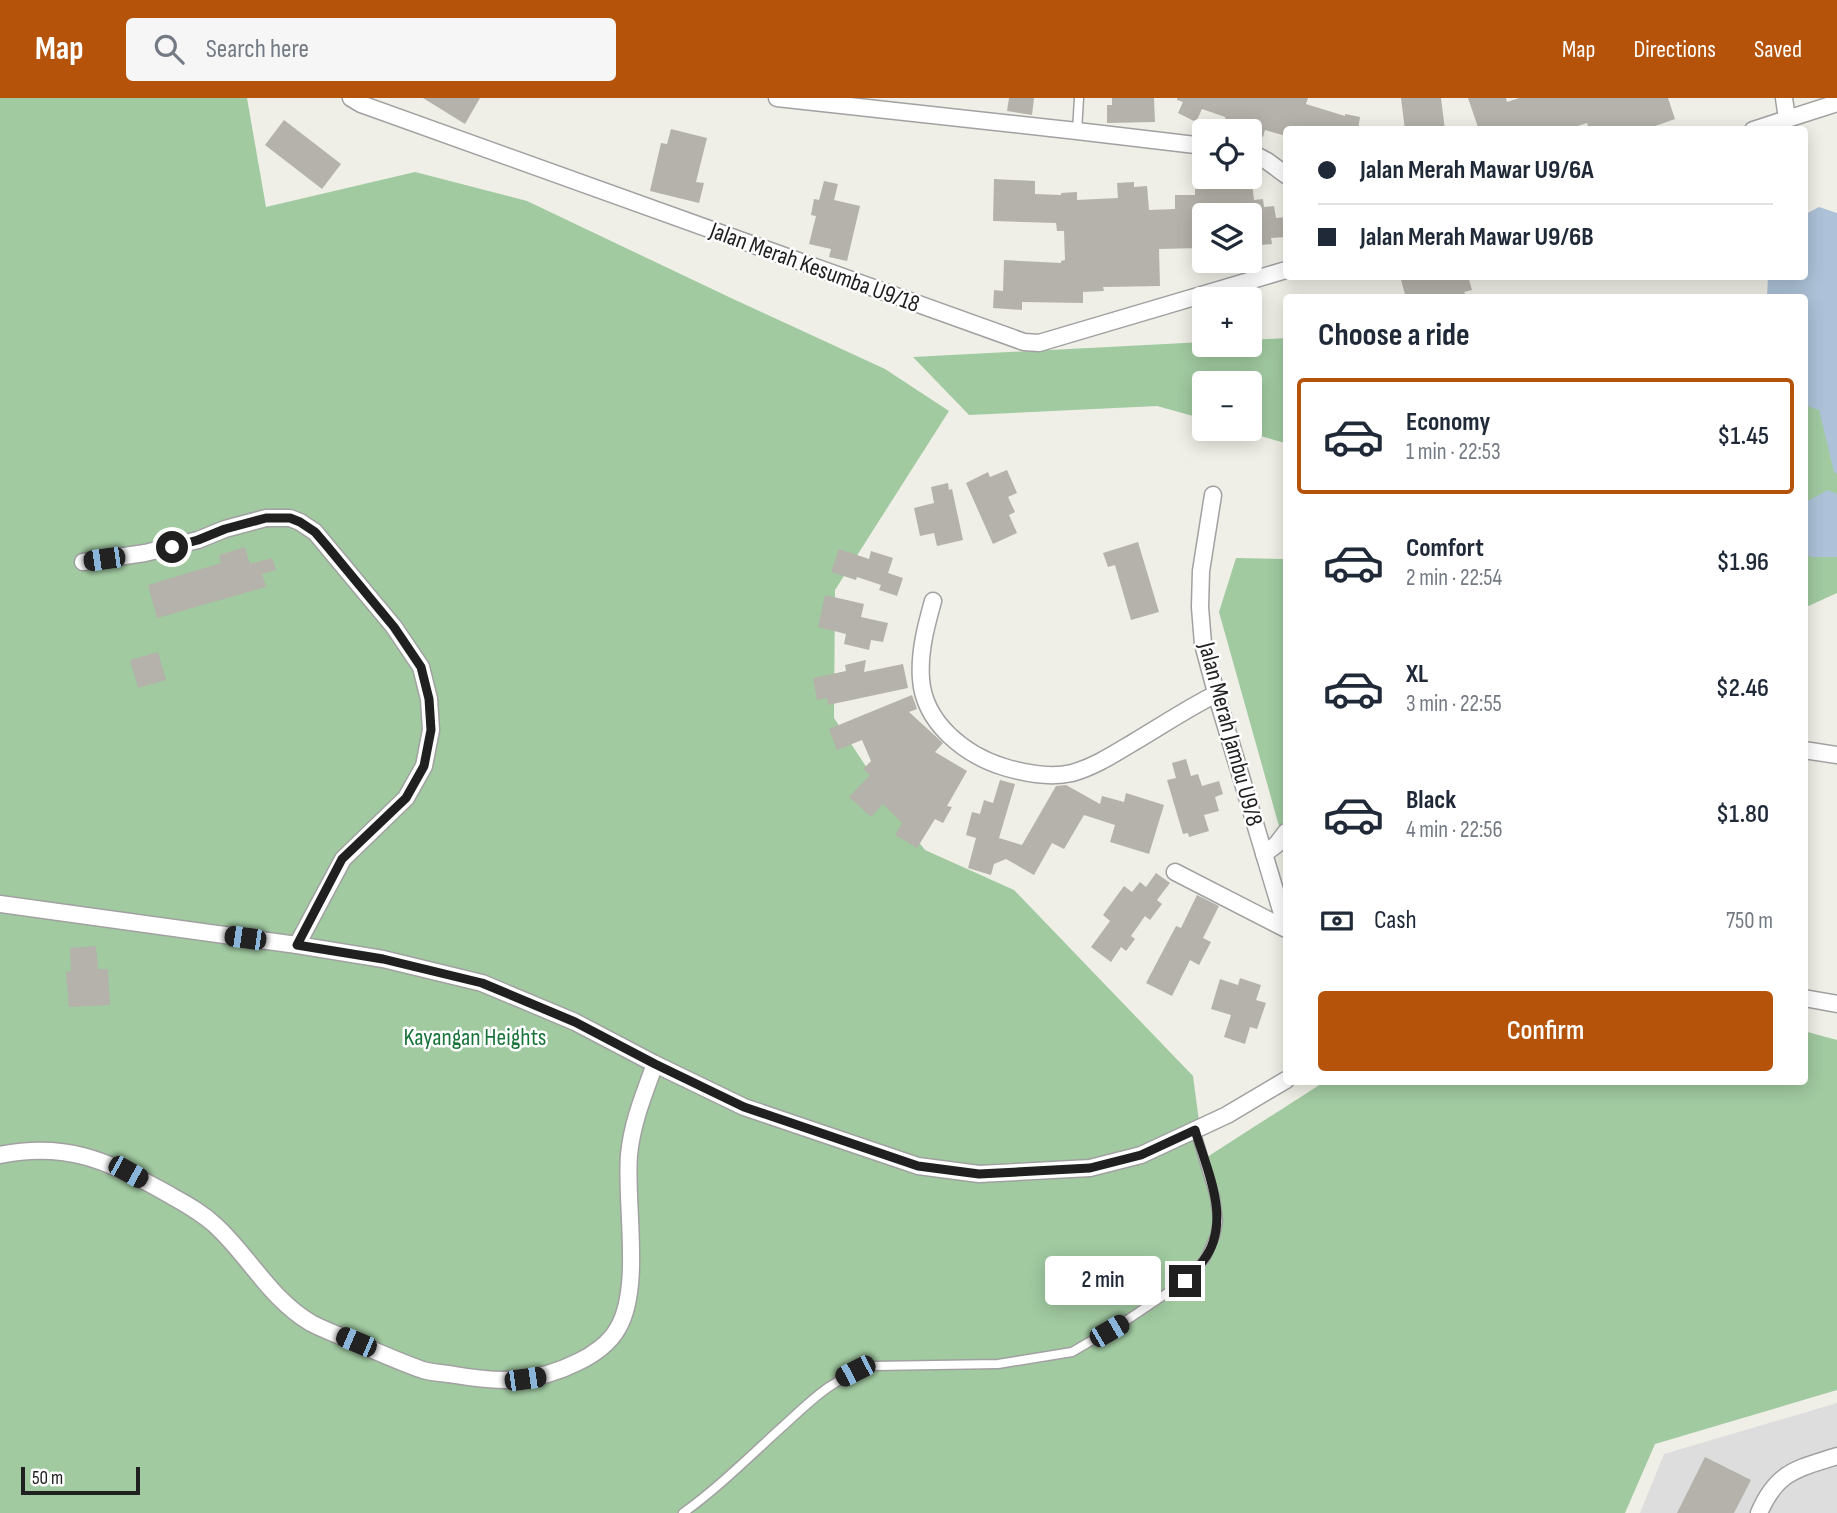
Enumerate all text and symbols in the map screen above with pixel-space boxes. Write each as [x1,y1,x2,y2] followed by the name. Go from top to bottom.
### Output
[126,18,616,81] search box
[35,29,84,69] text: Map
[150,30,188,68] icon: search
[206,34,309,65] text: Search here
[1562,35,1595,64] text: Map
[1633,35,1716,64] text: Directions
[1754,35,1802,64] text: Saved
[1192,119,1262,441] map controls
[1192,119,1262,189] button: locate
[1360,155,1594,186] text: Jalan Merah Mawar U9/6A
[1192,203,1262,273] button: layers
[705,216,924,319] street label: Jalan Merah Kesumba U9/18
[1360,222,1594,253] text: Jalan Merah Mawar U9/6B
[1192,287,1262,357] button: +
[1318,316,1470,355] text: Choose a ride
[1192,371,1262,441] button: −
[1322,405,1385,468] icon: car
[1406,407,1490,438] text: Economy
[1717,421,1769,452] text: $1.45
[1406,438,1501,466] text: 1 min · 22:53
[156,531,188,563] route start
[1322,531,1385,594] icon: car
[1406,533,1484,564] text: Comfort
[82,546,127,572] car
[1717,547,1769,578] text: $1.96
[1406,564,1502,592] text: 2 min · 22:54
[1192,638,1269,829] street label: Jalan Merah Jambu U9/8
[1322,657,1385,720] icon: car
[1406,659,1428,690] text: XL
[1716,673,1769,704] text: $2.46
[1406,690,1502,718] text: 3 min · 22:55
[1322,783,1385,846] icon: car
[1406,785,1456,816] text: Black
[1716,799,1769,830] text: $1.80
[1406,816,1503,844] text: 4 min · 22:56
[1318,902,1356,940] icon: cash
[1374,905,1417,936] text: Cash
[1726,907,1773,935] text: 750 m
[223,925,268,951] car
[1318,991,1773,1071] button: Confirm
[404,1023,546,1052] park label: Kayangan Heights
[105,1153,152,1191] car
[1045,1256,1160,1306] callout: 2 min
[1169,1265,1201,1297] route end
[1081,1266,1125,1294] text: 2 min
[1086,1311,1133,1351] car
[333,1324,380,1360] car
[832,1352,879,1390] car
[503,1366,548,1392] car
[21,1464,140,1496] scale bar
[32,1467,63,1490] text: 50 m

